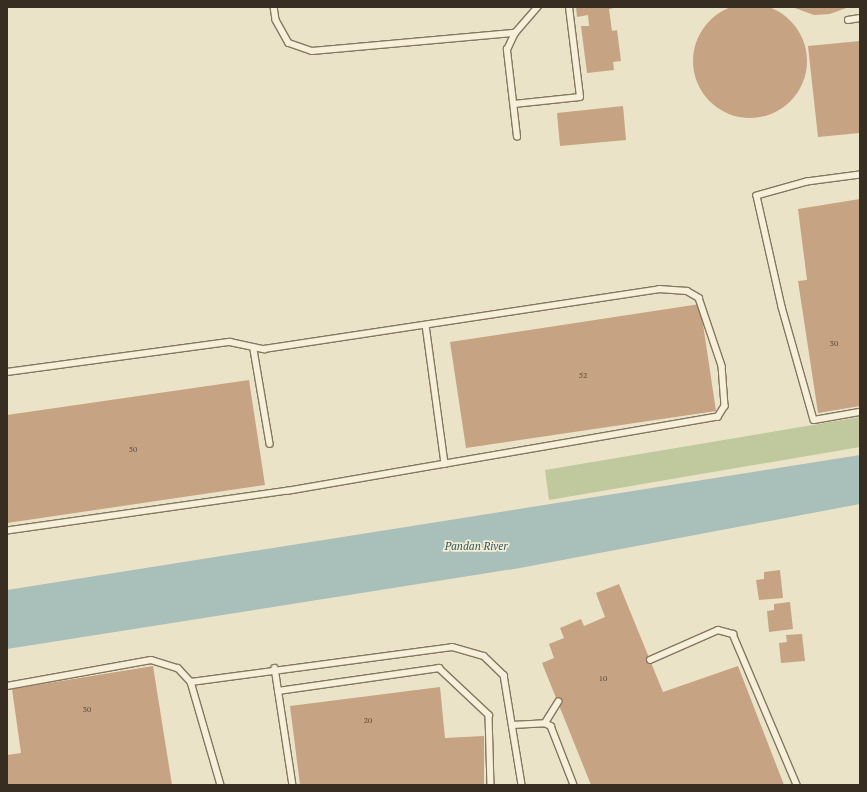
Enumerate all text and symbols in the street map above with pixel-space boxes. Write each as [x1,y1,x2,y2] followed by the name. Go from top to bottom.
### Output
[830,339,838,349] house number: 30
[579,371,587,381] house number: 52
[129,445,137,455] house number: 50
[445,539,507,553] water label: Pandan River
[599,674,607,684] house number: 10
[83,705,91,715] house number: 30
[364,716,372,726] house number: 20

